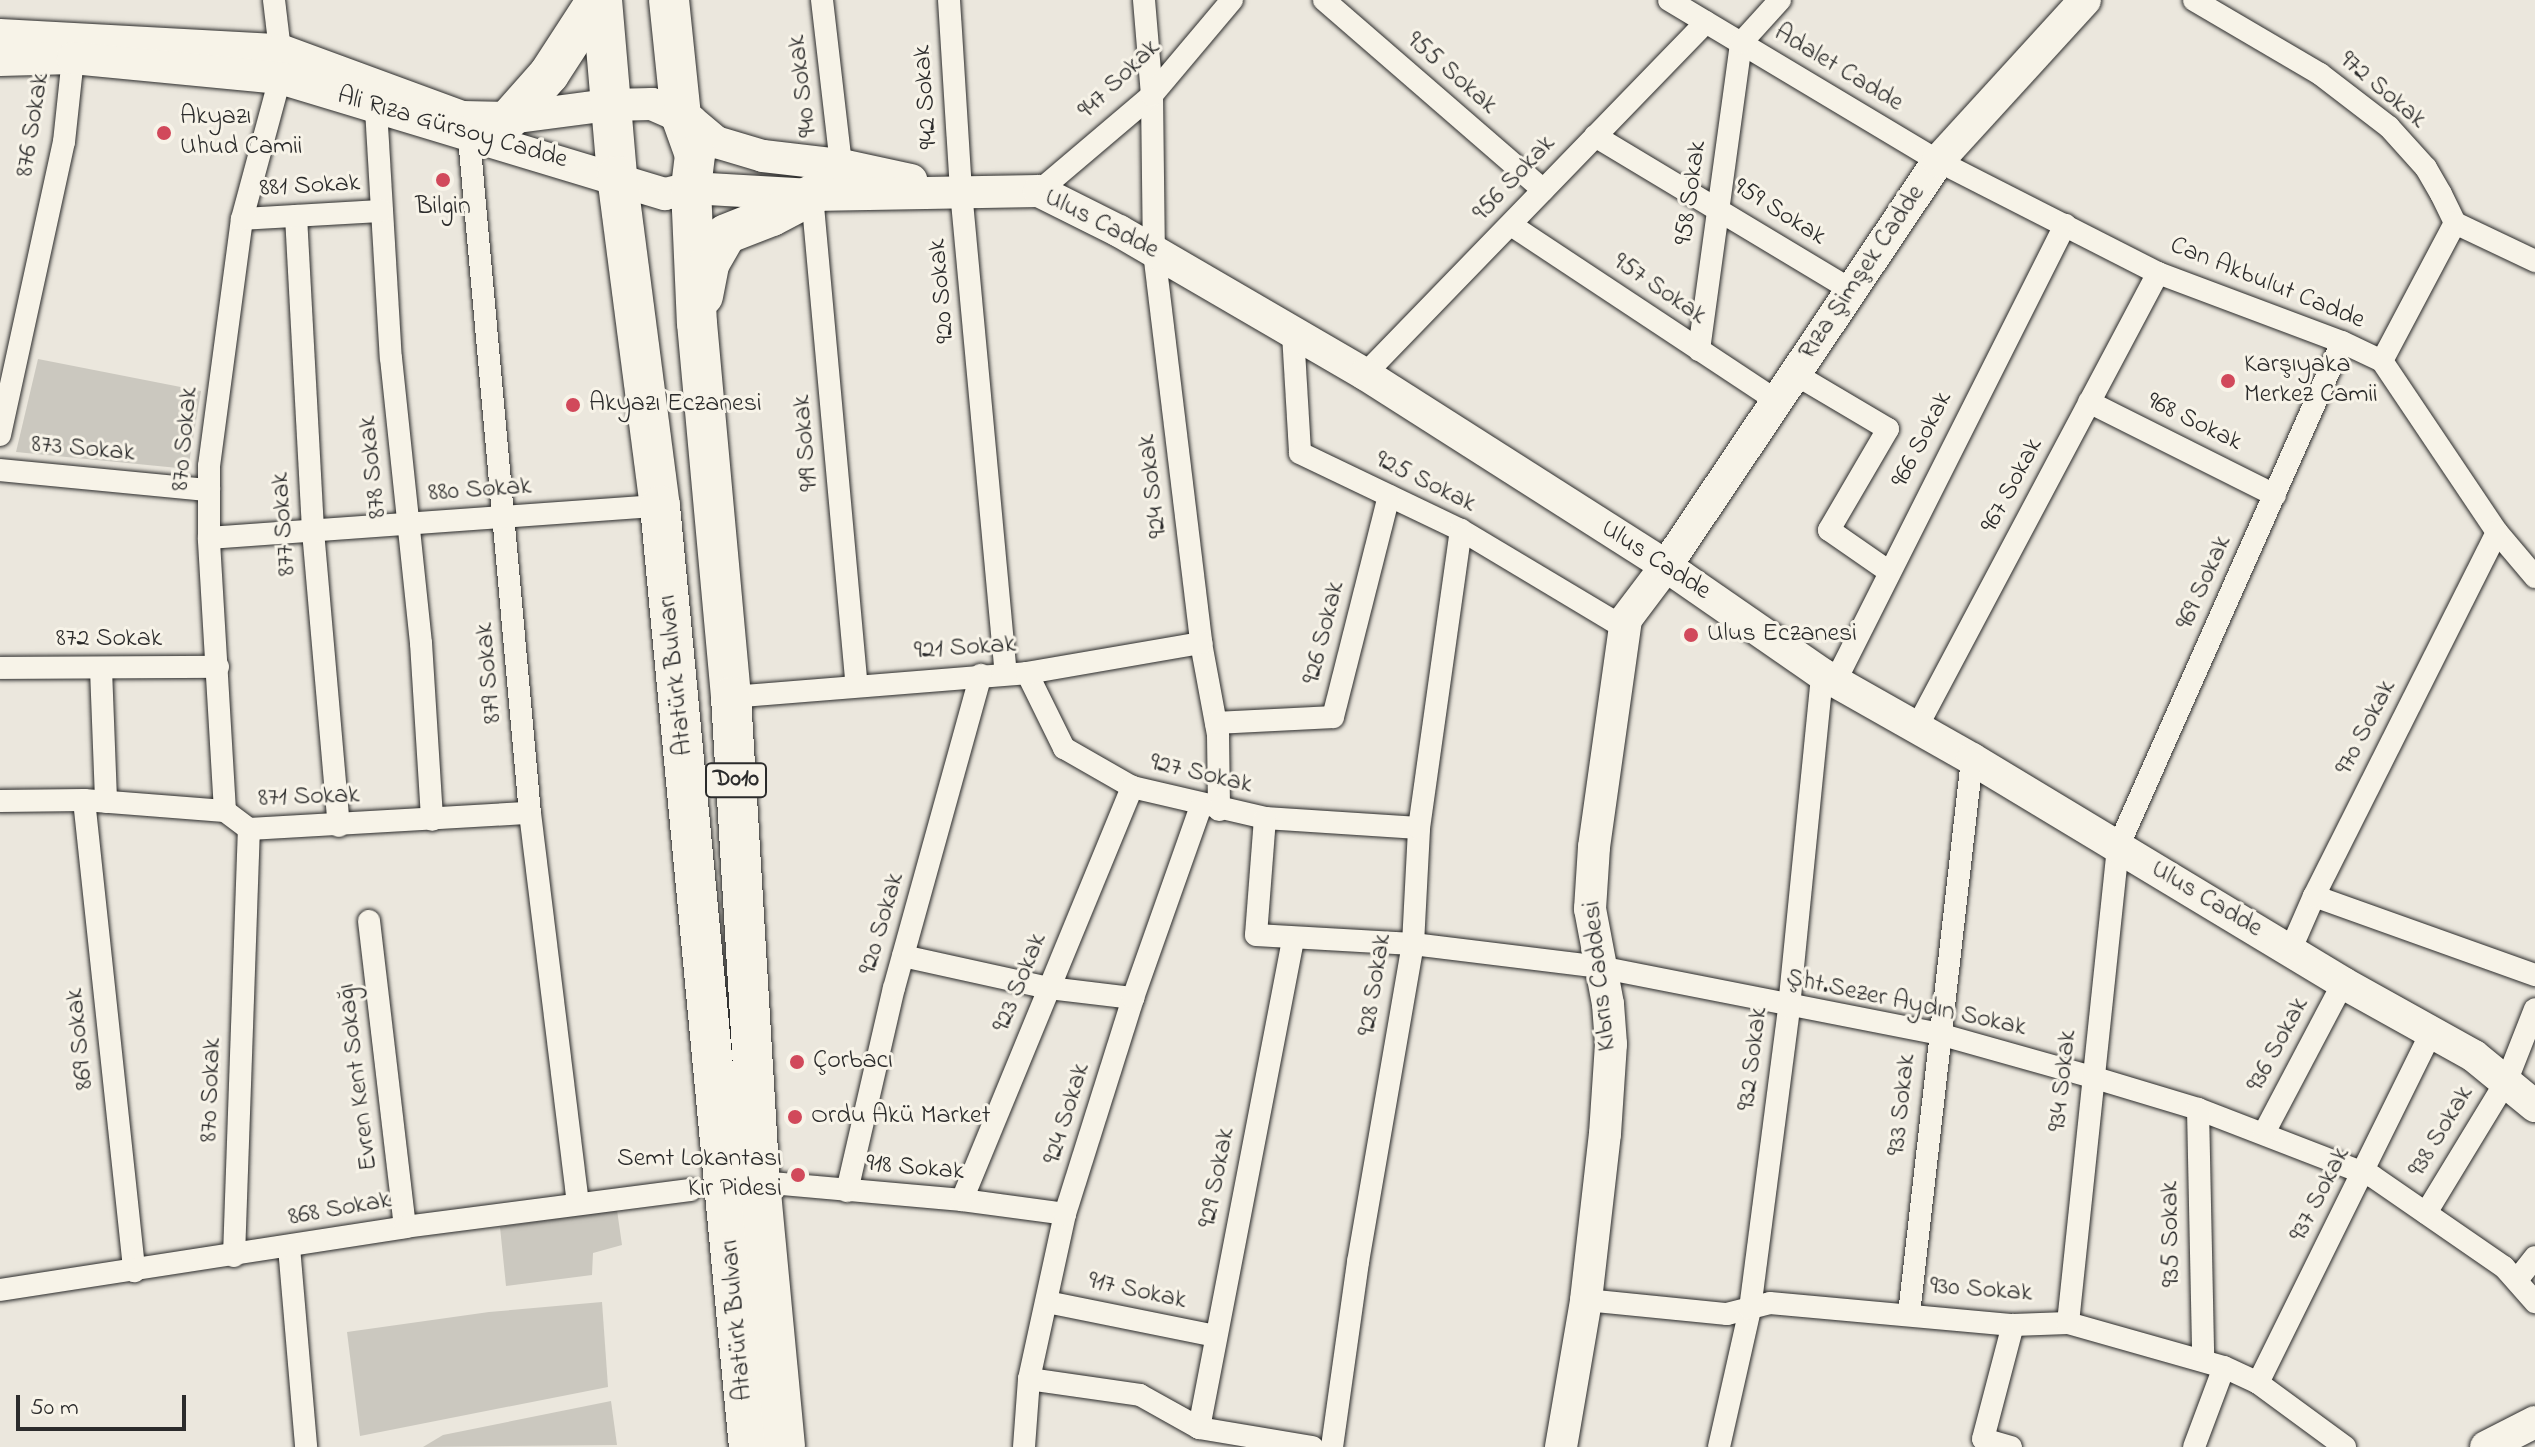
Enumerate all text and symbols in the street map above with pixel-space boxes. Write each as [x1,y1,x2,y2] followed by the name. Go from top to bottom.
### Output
[1768,18,1908,120] street label: Adalet Cadde
[1399,26,1503,122] street label: 955 Sokak
[782,33,826,139] street label: 940 Sokak
[1072,33,1168,127] street label: 947 Sokak
[908,44,946,150] street label: 942 Sokak
[2332,46,2432,136] street label: 972 Sokak
[10,71,58,179] street label: 876 Sokak
[333,81,571,177] street label: Ali Rıza Gürsoy Cadde
[180,102,303,164] place label: Akyazı Uhud Camii
[155,124,173,142] marker: Akyazı Uhud Camii
[1467,129,1563,229] street label: 956 Sokak
[1669,139,1715,247] street label: 958 Sokak
[259,169,361,205] street label: 881 Sokak
[434,171,452,189] marker: Bilgin
[1727,172,1831,254] street label: 959 Sokak
[1793,180,1933,366] street label: Rıza Şimşek Cadde
[1038,183,1164,267] street label: Ulus Cadde
[415,192,471,224] place label: Bilgin
[2165,231,2369,337] street label: Can Akbulut Cadde
[923,237,963,345] street label: 920 Sokak
[1606,247,1712,333] street label: 957 Sokak
[2244,350,2378,412] place label: Karşıyaka Merkez Camii
[2219,372,2237,390] marker: Karşıyaka Merkez Camii
[166,386,206,492] street label: 870 Sokak
[1886,387,1960,493] street label: 966 Sokak
[2141,387,2247,459] street label: 968 Sokak
[589,389,762,421] place label: Akyazı Eczanesi
[787,393,827,493] street label: 919 Sokak
[564,396,582,414] marker: Akyazı Eczanesi
[353,414,395,520] street label: 878 Sokak
[30,430,136,470] street label: 873 Sokak
[1132,432,1176,540] street label: 924 Sokak
[1975,433,2051,539] street label: 967 Sokak
[1369,445,1481,521] street label: 925 Sokak
[266,471,304,577] street label: 877 Sokak
[427,472,533,510] street label: 880 Sokak
[1594,514,1716,608] street label: Ulus Cadde
[2170,531,2240,635] street label: 969 Sokak
[1297,578,1353,688] street label: 926 Sokak
[653,593,701,757] street label: Atatürk Bulvarı
[1707,619,1857,651] place label: Ulus Eczanesi
[470,621,510,725] street label: 879 Sokak
[56,624,162,656] street label: 872 Sokak
[1682,626,1700,644] marker: Ulus Eczanesi
[913,630,1017,668] street label: 921 Sokak
[2330,675,2404,781] street label: 970 Sokak
[1147,748,1255,802] street label: 927 Sokak
[704,760,768,800] road number: D010
[258,781,360,815] street label: 871 Sokak
[2145,855,2267,945] street label: Ulus Cadde
[854,869,912,979] street label: 920 Sokak
[1578,899,1624,1053] street label: Kıbrıs Caddesi
[987,929,1055,1037] street label: 923 Sokak
[1353,932,1399,1038] street label: 928 Sokak
[1783,963,2029,1045] street label: Şht.Sezer Aydın Sokak
[332,982,386,1172] street label: Evren Kent Sokağı
[60,987,102,1091] street label: 869 Sokak
[2241,992,2317,1098] street label: 936 Sokak
[1732,1005,1776,1113] street label: 932 Sokak
[2043,1029,2085,1133] street label: 934 Sokak
[195,1037,229,1143] street label: 870 Sokak
[813,1046,893,1078] place label: Çorbacı
[788,1053,806,1071] marker: Çorbacı
[1882,1053,1924,1157] street label: 933 Sokak
[1038,1060,1098,1168] street label: 924 Sokak
[2403,1081,2481,1183] street label: 938 Sokak
[811,1101,990,1133] place label: Ordu Akü Market
[786,1108,804,1126] marker: Ordu Akü Market
[1193,1125,1243,1231] street label: 929 Sokak
[2284,1142,2358,1248] street label: 937 Sokak
[617,1144,782,1206] place label: Semt Lokantası Kır Pidesi
[865,1149,965,1189] street label: 918 Sokak
[789,1166,807,1184] marker: Semt Lokantası Kır Pidesi
[2155,1181,2189,1287] street label: 935 Sokak
[286,1186,394,1234] street label: 868 Sokak
[715,1238,761,1402] street label: Atatürk Bulvarı
[1085,1266,1189,1318] street label: 917 Sokak
[1929,1272,2033,1310] street label: 930 Sokak
[20,1379,190,1429] scale bar
[30,1391,79,1426] text: 50 m

